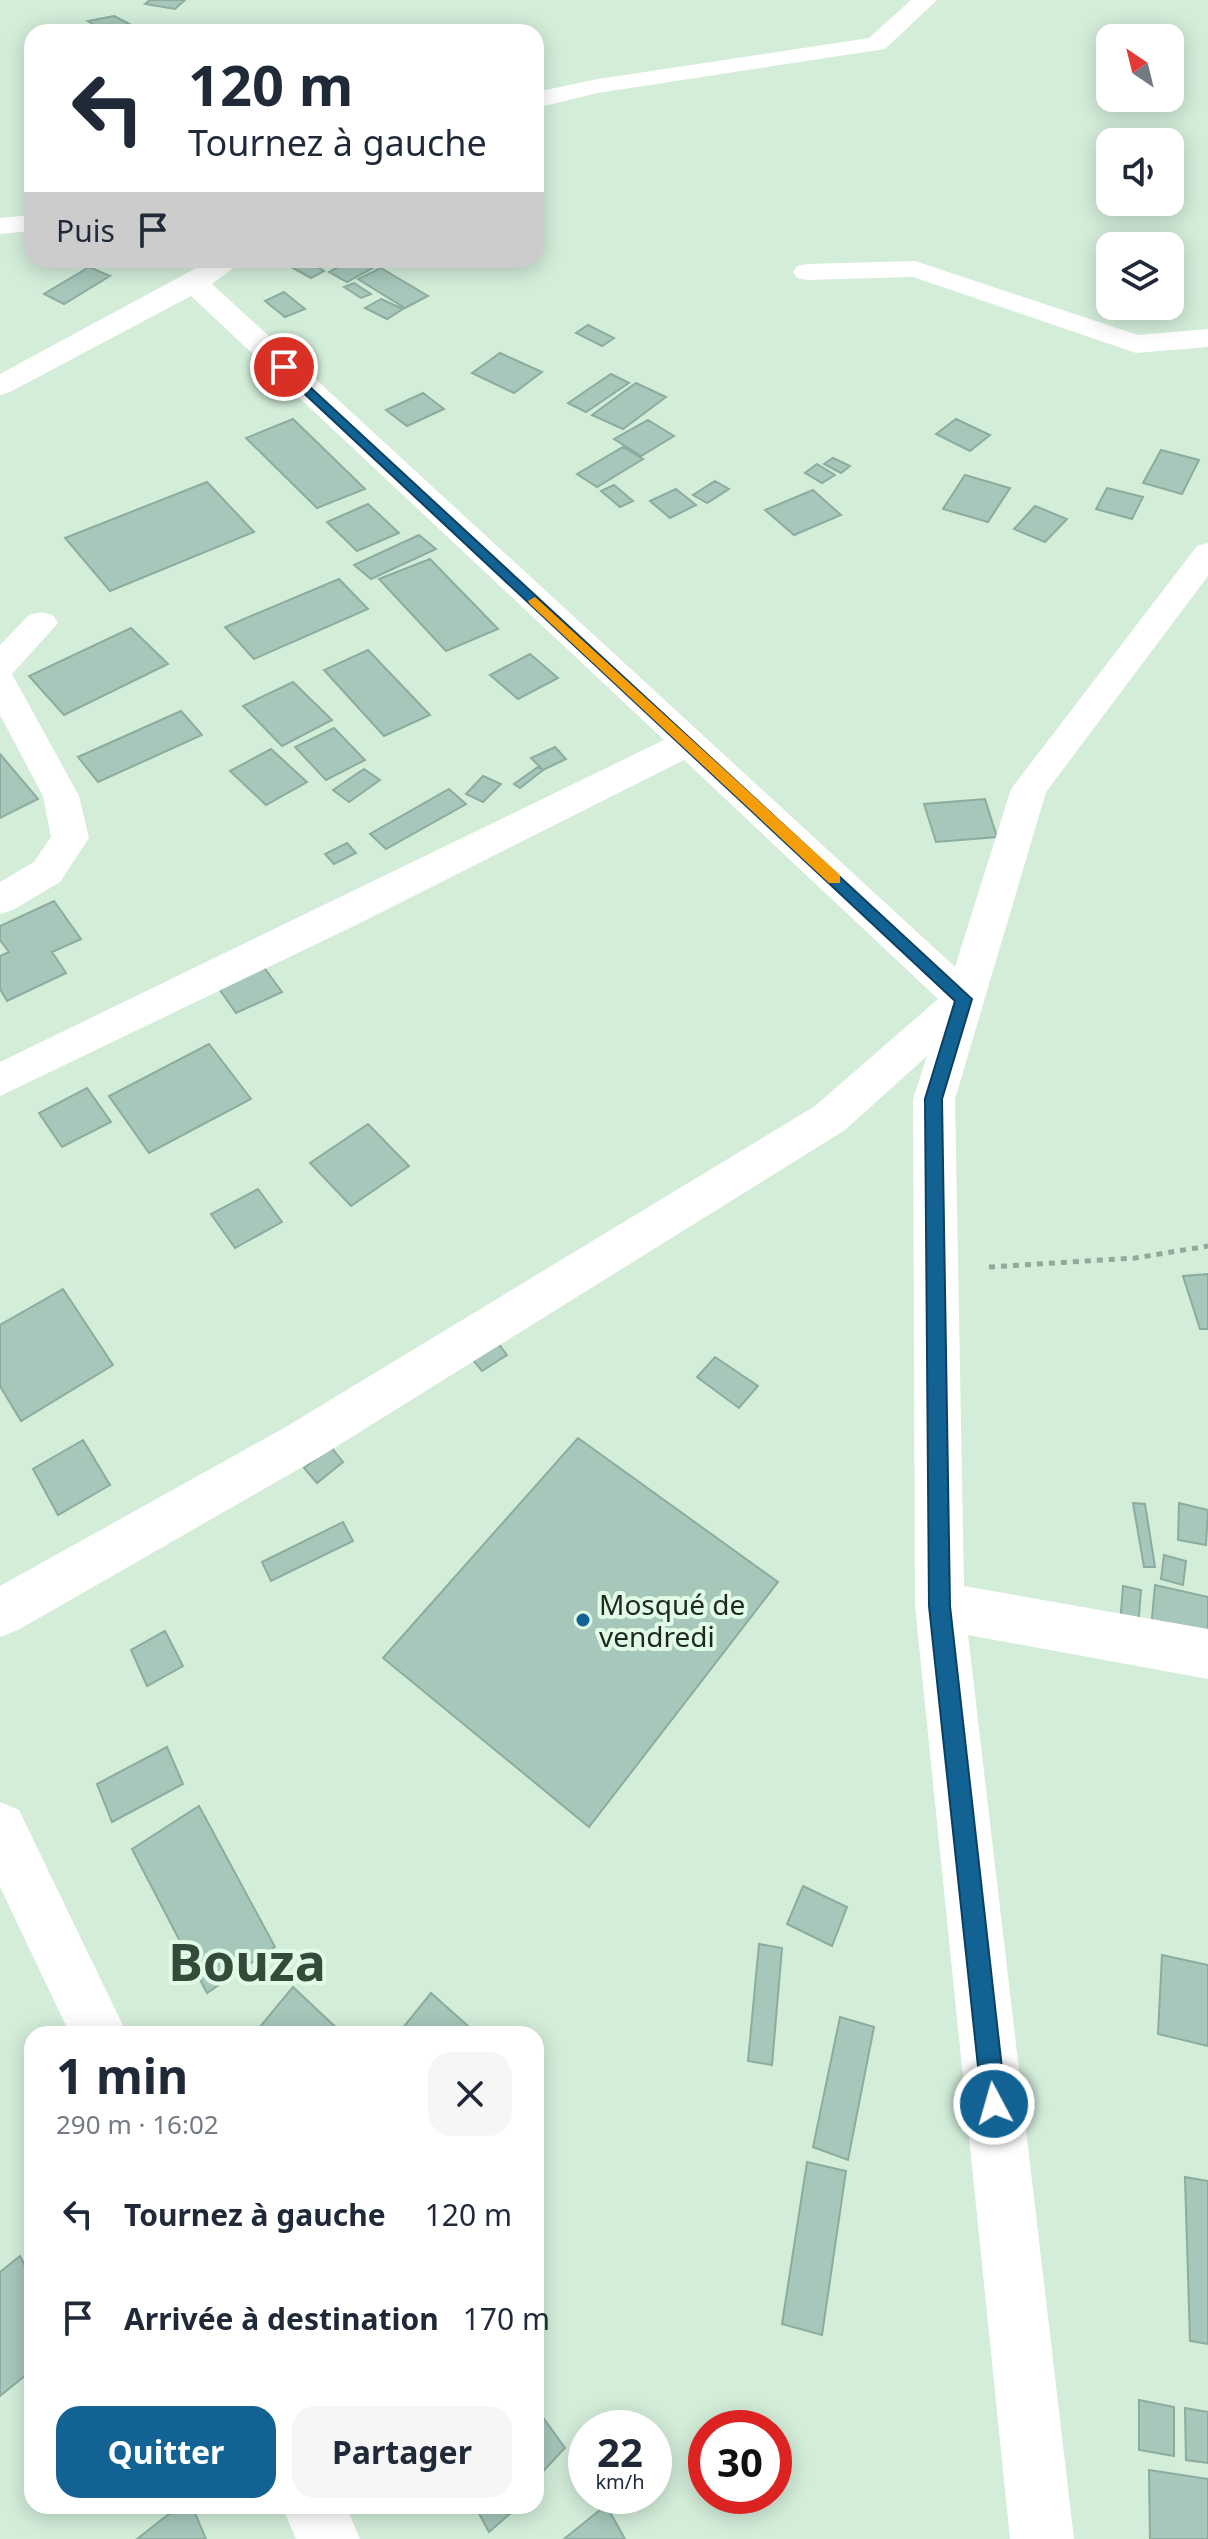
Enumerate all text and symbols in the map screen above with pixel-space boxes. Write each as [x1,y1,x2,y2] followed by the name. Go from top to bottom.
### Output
[1096,24,1184,112] north arrow
[1096,24,1184,320] map controls
[188,46,353,122] text: 120 m
[56,56,160,160] icon: left
[188,118,487,167] text: Tournez à gauche
[1096,128,1184,216] button: sound
[131,208,175,252] icon: arrive
[56,210,115,251] text: Puis
[1096,232,1184,320] button: layers
[250,333,318,401] pin
[262,345,306,389] icon: arrive
[599,1585,745,1655] place label: Mosqué de vendredi
[574,1611,592,1629] marker: Mosqué de vendredi
[168,1925,326,1996] district label: Bouza
[56,2043,188,2108] text: 1 min
[428,2052,512,2136] button: close
[952,2062,1036,2146] position arrow
[56,2106,219,2142] text: 290 m · 16:02
[56,2192,100,2236] icon: left
[124,2194,386,2235] text: Tournez à gauche
[425,2194,512,2235] text: 120 m
[56,2296,100,2340] icon: arrive
[124,2298,439,2339] text: Arrivée à destination
[463,2298,550,2339] text: 170 m
[56,2406,276,2498] button: Quitter
[292,2406,512,2498] button: Partager
[688,2410,792,2514] speed limit sign: 30
[597,2424,643,2479] text: 22
[595,2468,645,2495] text: km/h

